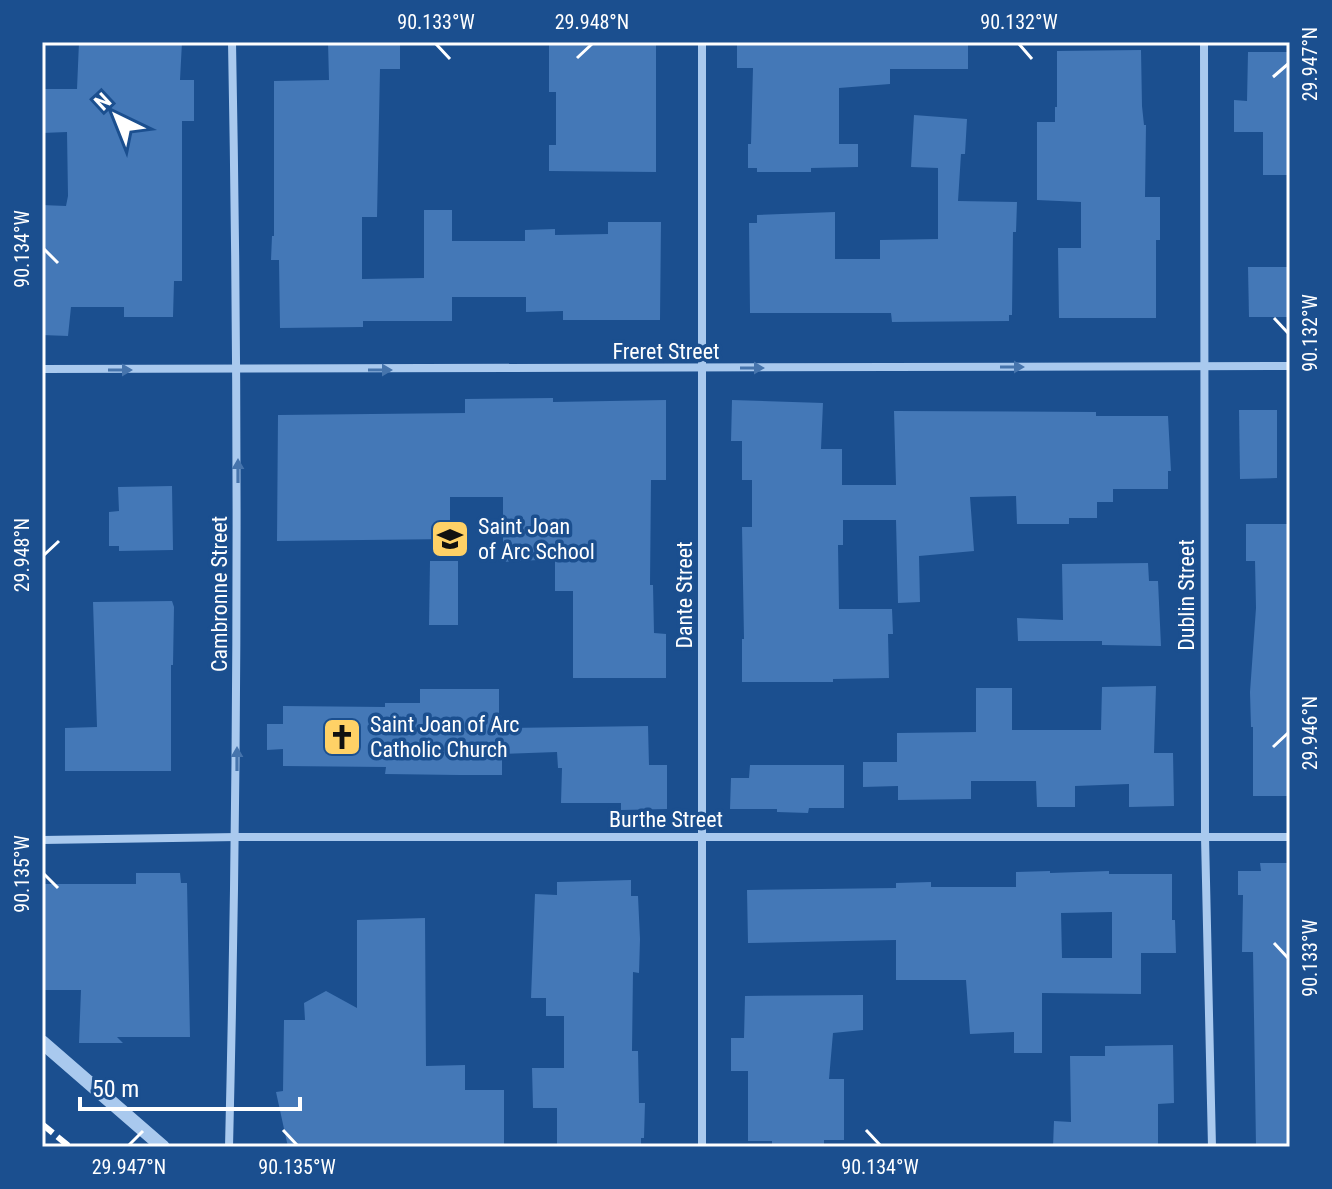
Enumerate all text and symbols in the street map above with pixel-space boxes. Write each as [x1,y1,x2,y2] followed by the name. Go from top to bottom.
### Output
[397,10,475,34] text: 90.133°W
[555,10,629,34] text: 29.948°N
[980,10,1058,34] text: 90.132°W
[1298,27,1322,101] text: 29.947°N
[76,76,156,156] north arrow
[89,88,116,115] text: N
[10,210,34,288] text: 90.134°W
[1298,294,1322,372] text: 90.132°W
[612,339,720,364] street label: Freret Street
[1000,361,1025,373] one-way arrow
[740,362,765,374] one-way arrow
[108,364,133,376] one-way arrow
[368,364,393,376] one-way arrow
[232,458,244,483] one-way arrow
[478,514,595,564] place label: Saint Joan of Arc School
[207,516,232,672] street label: Cambronne Street
[10,518,34,592] text: 29.948°N
[429,518,471,560] school or university icon: Saint Joan of Arc School
[1174,539,1199,651] street label: Dublin Street
[672,541,697,649] street label: Dante Street
[1298,696,1322,770] text: 29.946°N
[370,712,520,762] place label: Saint Joan of Arc Catholic Church
[321,716,363,758] church icon: Saint Joan of Arc Catholic Church
[231,746,243,771] one-way arrow
[609,807,723,832] street label: Burthe Street
[10,835,34,913] text: 90.135°W
[1298,919,1322,997] text: 90.133°W
[80,1061,300,1111] scale bar
[92,1075,139,1103] text: 50 m
[92,1155,166,1179] text: 29.947°N
[258,1155,336,1179] text: 90.135°W
[841,1155,919,1179] text: 90.134°W

